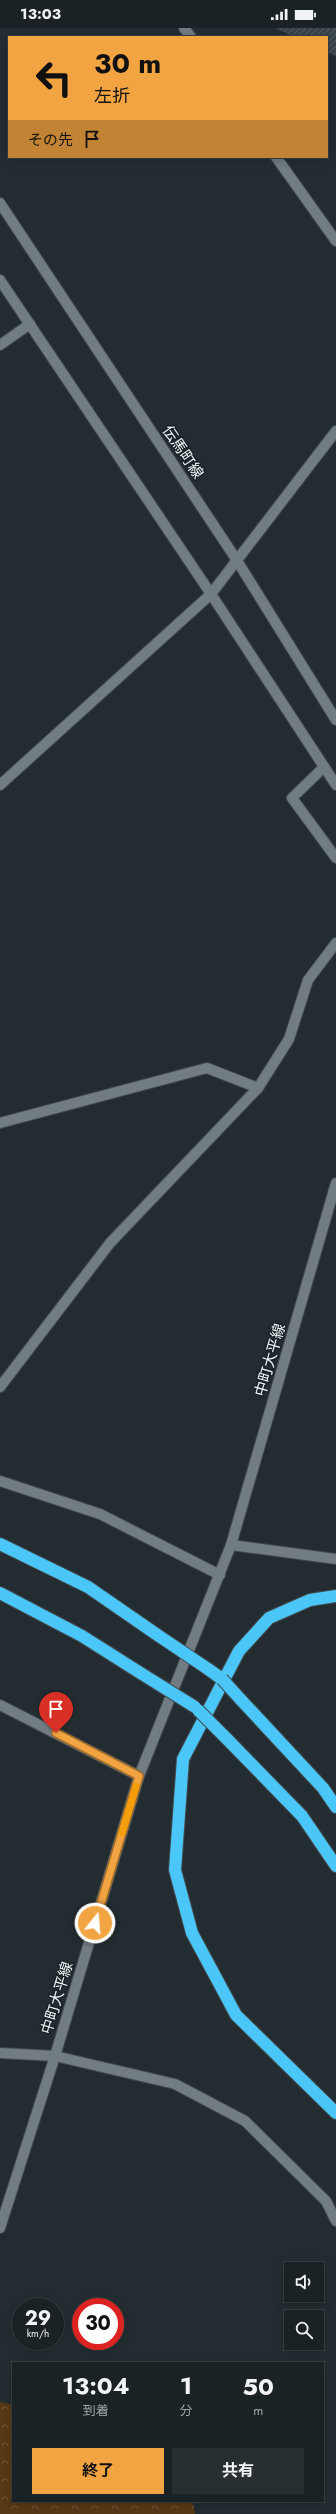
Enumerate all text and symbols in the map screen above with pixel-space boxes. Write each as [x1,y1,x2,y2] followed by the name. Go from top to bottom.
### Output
[20,3,61,25] text: 13:03
[94,43,161,84] text: 30 m
[28,52,80,104] icon: left
[94,83,130,109] text: 左折
[81,128,103,150] icon: arrive
[28,129,73,151] text: その先
[157,421,209,483] street label: 伝馬町線
[249,1321,291,1399] street label: 中町大平線
[39,1692,73,1733] pin
[45,1698,67,1720] icon: arrive
[74,1902,116,1944] position arrow
[36,1959,78,2037] street label: 中町大平線
[284,2262,324,2350] map controls
[284,2262,324,2302] button: sound
[72,2298,124,2350] speed limit sign: 30
[25,2304,51,2333] text: 29
[284,2310,324,2350] button: search
[27,2326,49,2341] text: km/h
[62,2368,130,2403] text: 13:04
[180,2368,192,2403] text: 1
[243,2369,274,2404] text: 50
[83,2401,109,2420] text: 到着
[180,2401,193,2420] text: 分
[253,2401,263,2420] text: m
[32,2448,164,2494] button: 終了
[172,2448,304,2494] button: 共有

